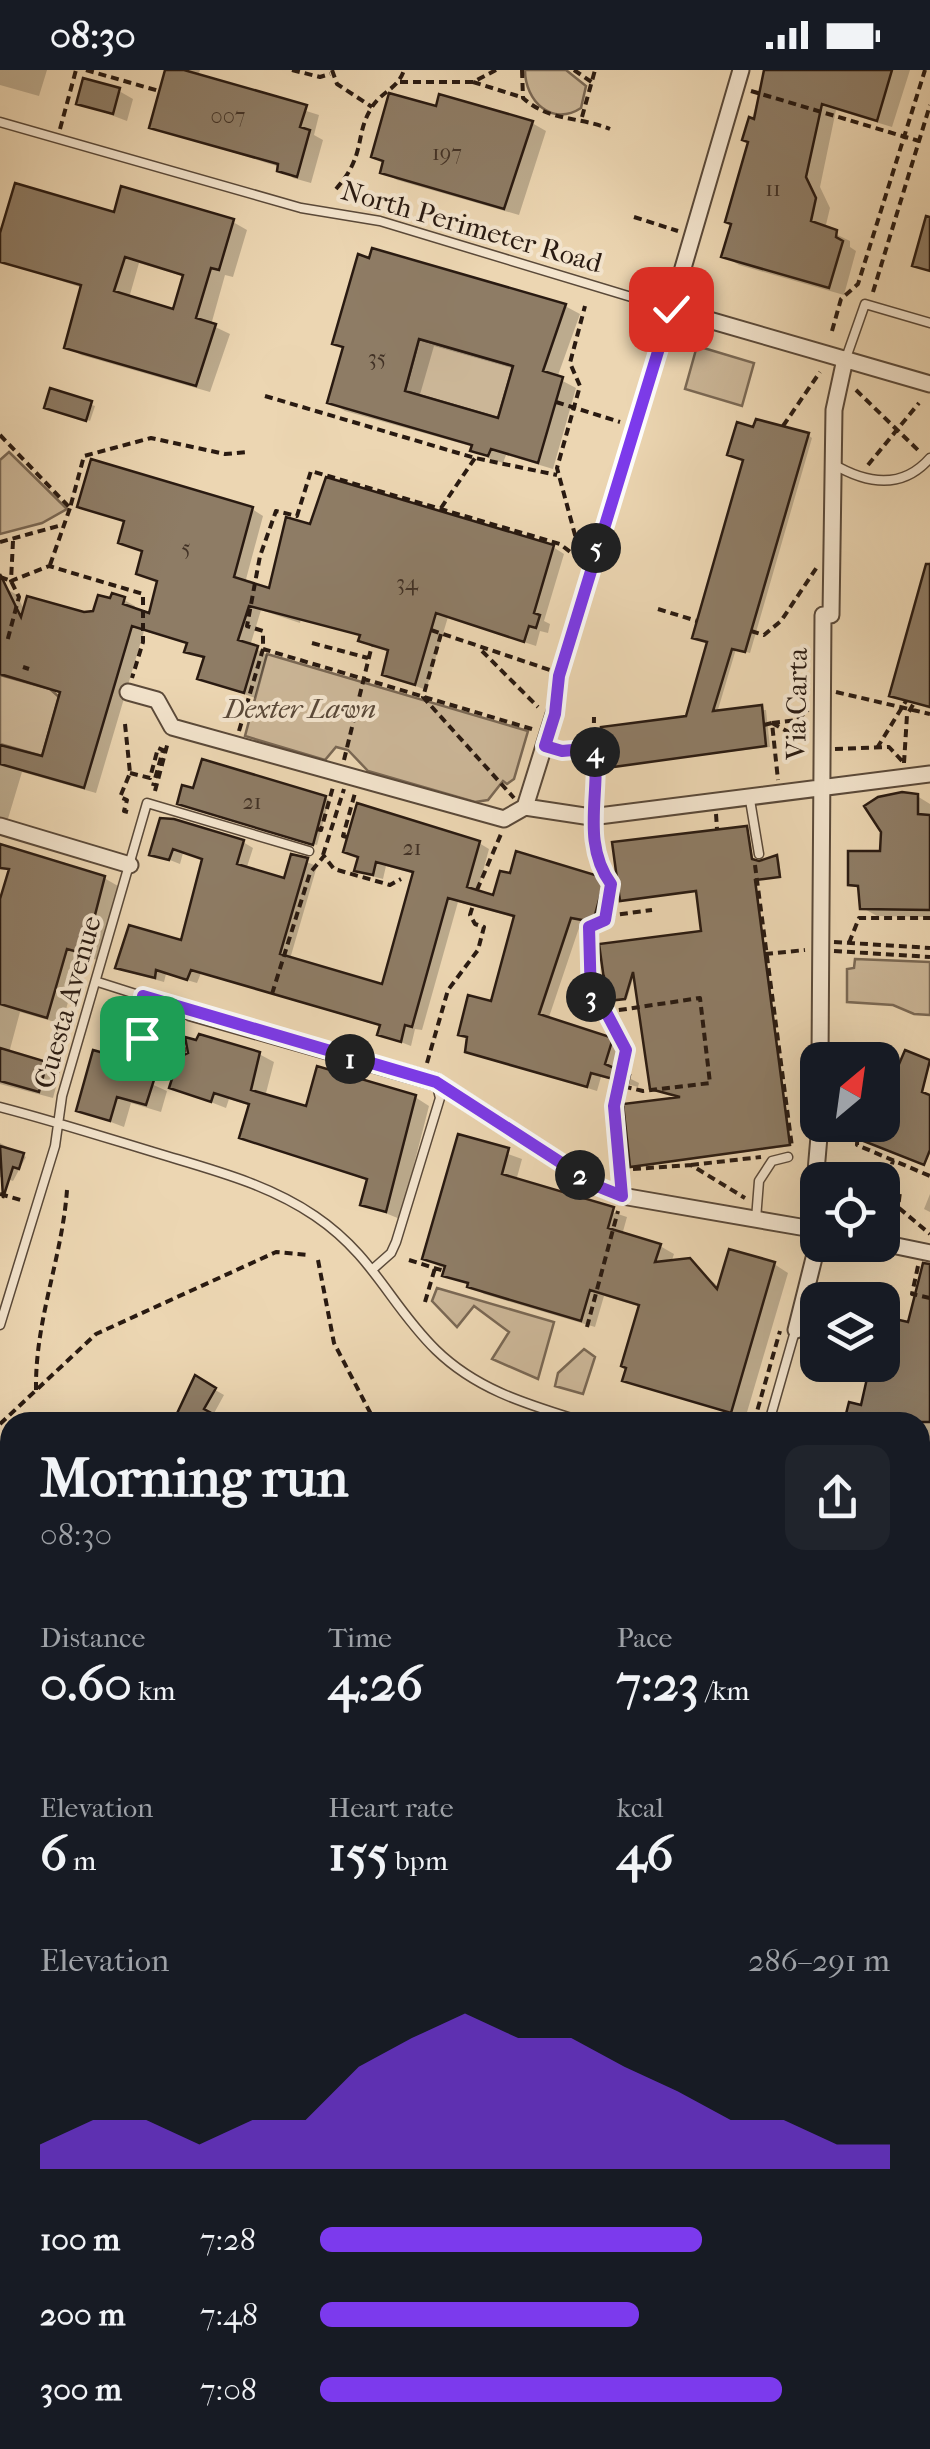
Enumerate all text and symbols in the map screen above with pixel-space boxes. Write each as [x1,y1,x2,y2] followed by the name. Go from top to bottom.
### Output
[50,13,136,58] text: 08:30
[211,103,245,129] house number: 007
[432,140,462,166] house number: 197
[338,173,607,280] street label: North Perimeter Road
[765,176,781,202] house number: 11
[629,267,714,352] pin
[644,282,699,337] icon: check
[368,345,386,371] house number: 35
[571,523,621,573] pin: 5
[590,531,602,564] text: 5
[181,535,191,561] house number: 5
[396,570,419,596] house number: 34
[779,647,814,761] street label: Via Carta
[222,692,376,725] park label: Dexter Lawn
[570,727,620,777] pin: 4
[587,735,603,768] text: 4
[242,789,262,815] house number: 21
[402,835,422,861] house number: 21
[27,912,108,1092] street label: Cuesta Avenue
[566,972,616,1022] pin: 3
[585,980,597,1013] text: 3
[100,996,185,1081] pin
[115,1011,170,1066] icon: arrive
[325,1034,375,1084] pin: 1
[345,1042,355,1075] text: 1
[800,1042,900,1142] north arrow
[800,1042,900,1382] map controls
[555,1150,605,1200] pin: 2
[573,1158,587,1191] text: 2
[800,1162,900,1262] button: locate
[800,1282,900,1382] button: layers
[785,1445,890,1550] button: share
[40,1446,348,1510] text: Morning run
[40,1516,112,1553] text: 08:30
[40,1621,145,1654] text: Distance
[328,1621,392,1654] text: Time
[617,1621,672,1654] text: Pace
[40,1654,132,1713] text: 0.60
[328,1654,423,1713] text: 4:26
[617,1654,699,1713] text: 7:23
[132,1674,176,1707] text: km
[699,1674,750,1707] text: /km
[40,1791,153,1824] text: Elevation
[328,1791,454,1824] text: Heart rate
[617,1791,664,1824] text: kcal
[40,1824,67,1883] text: 6
[328,1824,389,1883] text: 155
[617,1824,673,1883] text: 46
[67,1844,96,1877] text: m
[389,1844,448,1877] text: bpm
[40,1942,169,1979] text: Elevation
[748,1942,890,1979] text: 286–291 m
[40,2221,120,2258] text: 100 m
[200,2221,256,2258] text: 7:28
[40,2296,125,2333] text: 200 m
[200,2296,258,2333] text: 7:48
[40,2371,122,2408] text: 300 m
[200,2371,257,2408] text: 7:08

